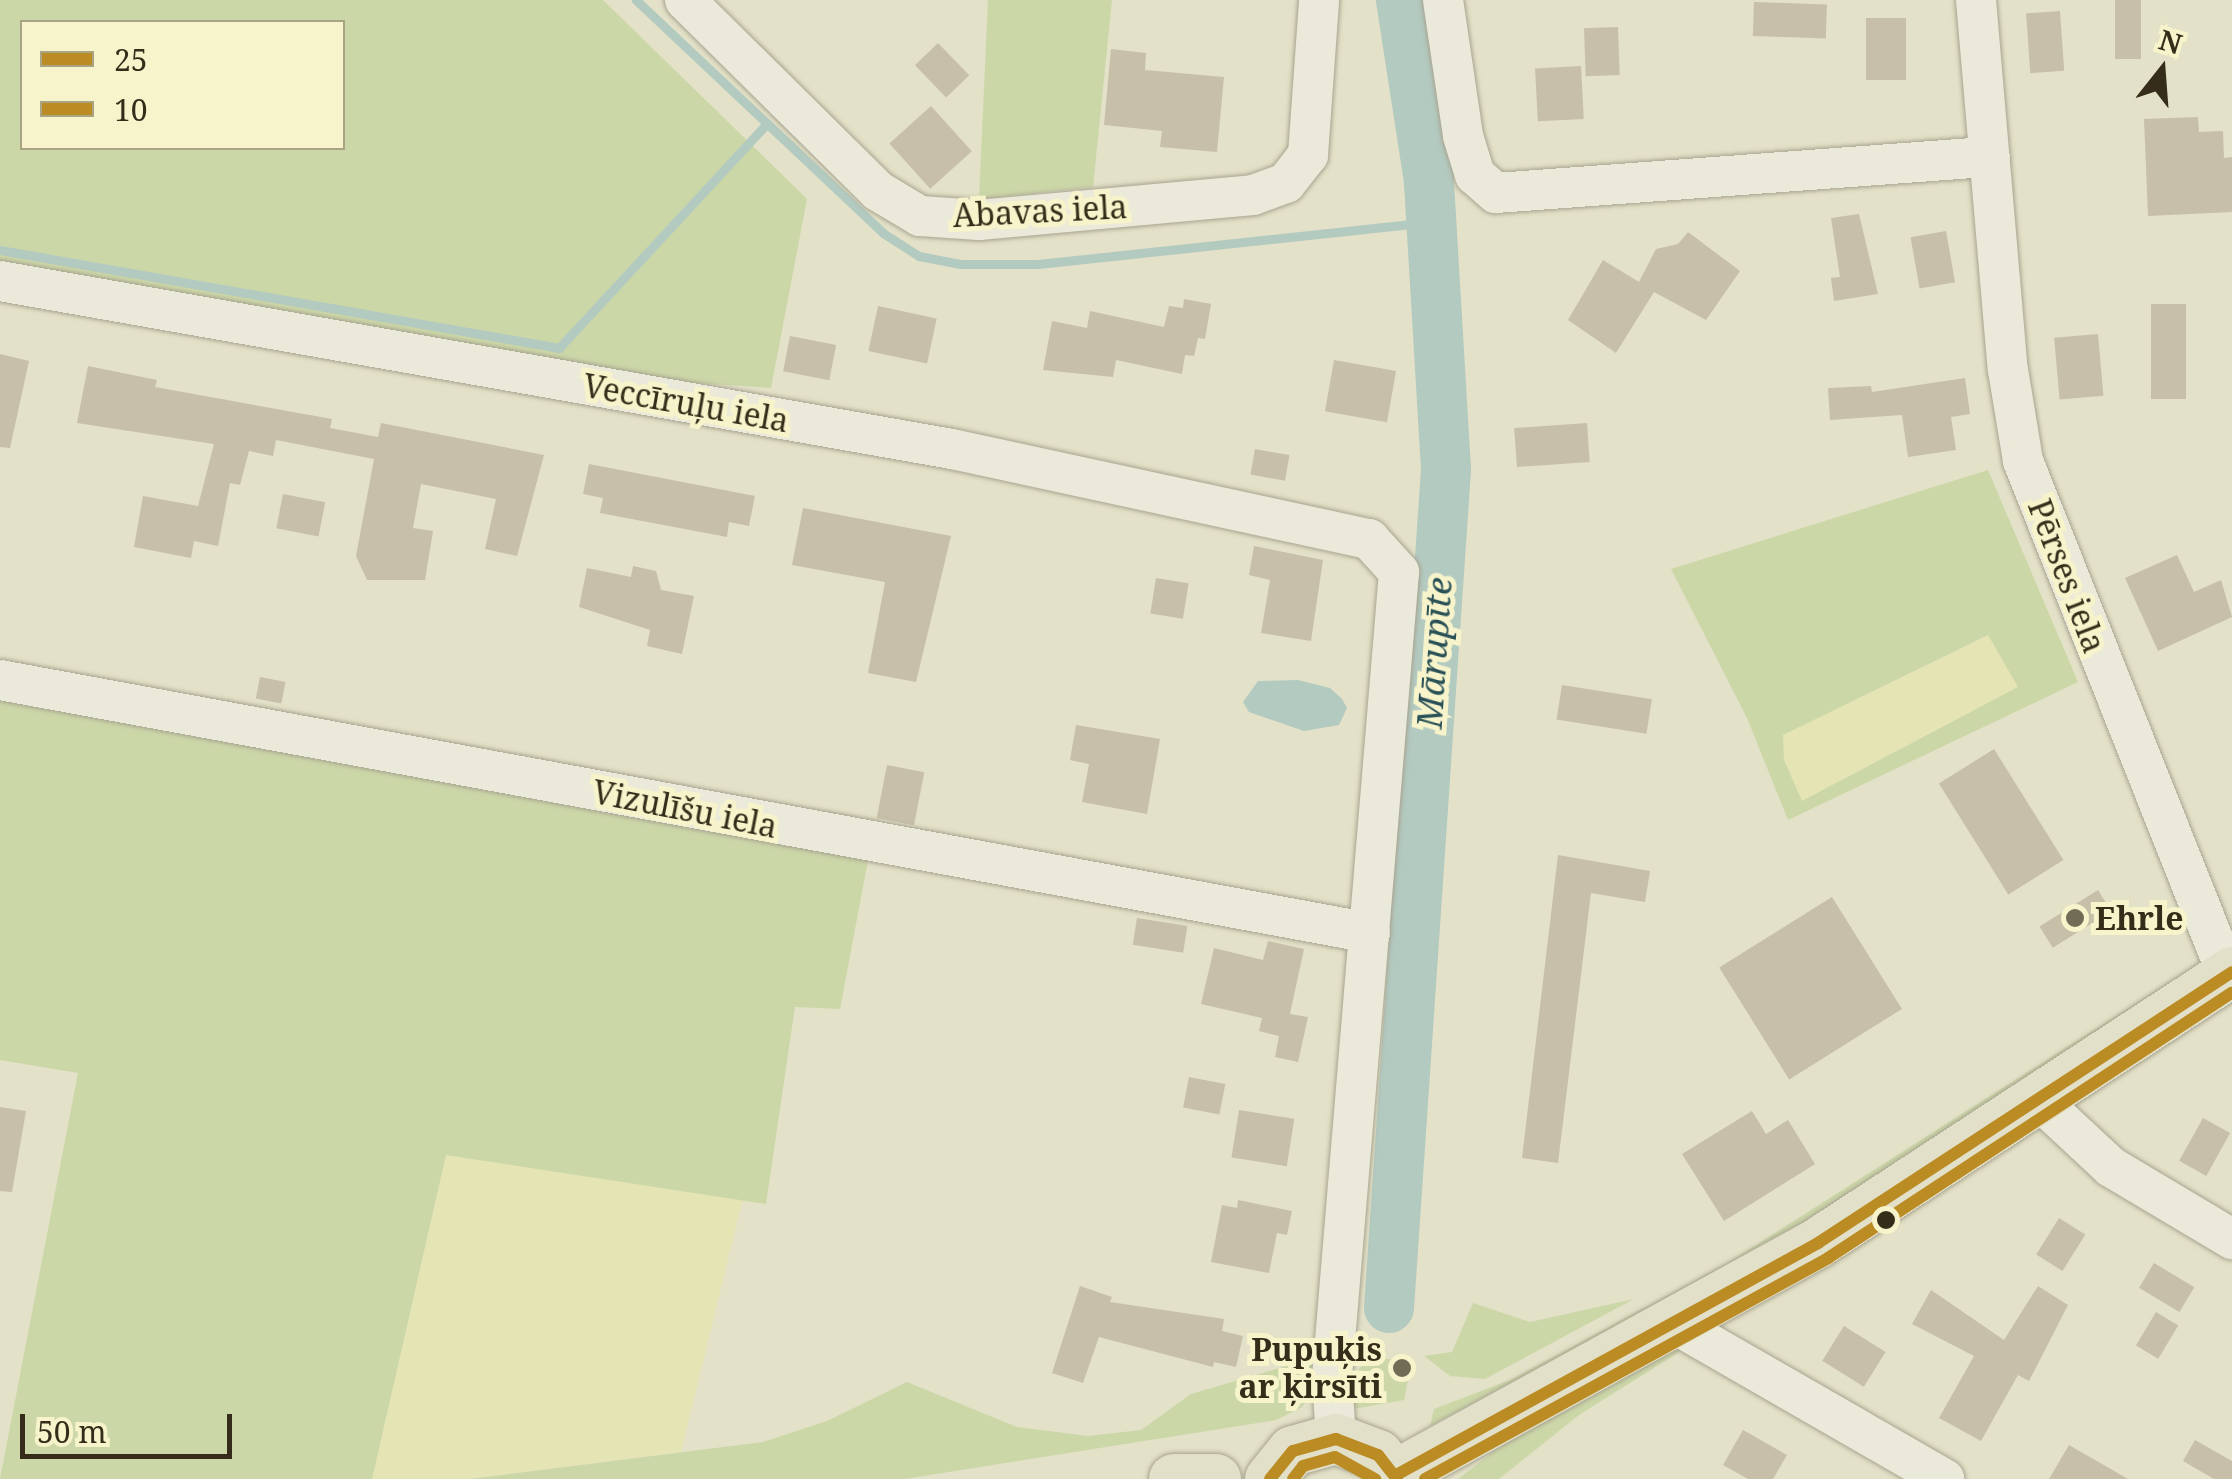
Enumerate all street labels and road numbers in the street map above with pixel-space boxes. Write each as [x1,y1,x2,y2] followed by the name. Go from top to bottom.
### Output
[952,187,1128,235] street label: Abavas iela
[580,366,792,440] street label: Veccīruļu iela
[2020,494,2114,658] street label: Pērses iela
[590,772,780,846] street label: Vizulīšu iela

